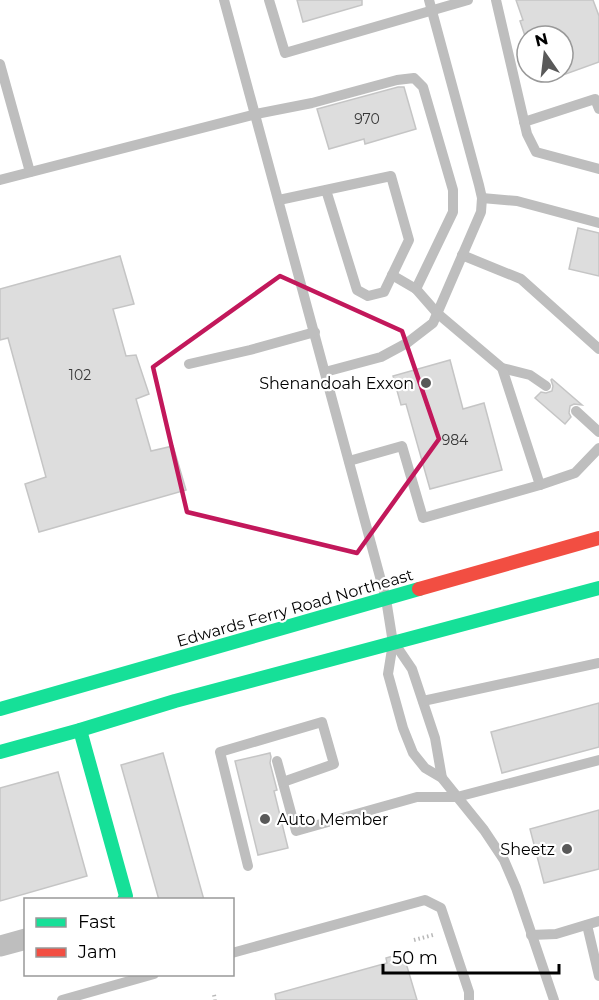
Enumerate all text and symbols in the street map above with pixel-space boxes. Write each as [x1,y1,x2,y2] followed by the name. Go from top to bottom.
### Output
[515,24,575,84] north arrow
[533,29,550,51] text: N
[354,110,380,128] house number: 970
[69,366,91,384] house number: 102
[259,374,414,393] place label: Shenandoah Exxon
[419,376,433,390] marker: Shenandoah Exxon
[442,431,469,449] house number: 984
[175,565,416,651] street label: Edwards Ferry Road Northeast
[277,810,388,829] place label: Auto Member
[258,812,272,826] marker: Auto Member
[500,840,555,859] place label: Sheetz
[560,842,574,856] marker: Sheetz
[24,898,234,976] legend
[78,911,116,933] text: Fast
[383,937,558,975] scale bar
[77,941,117,963] text: Jam
[392,947,438,969] text: 50 m

